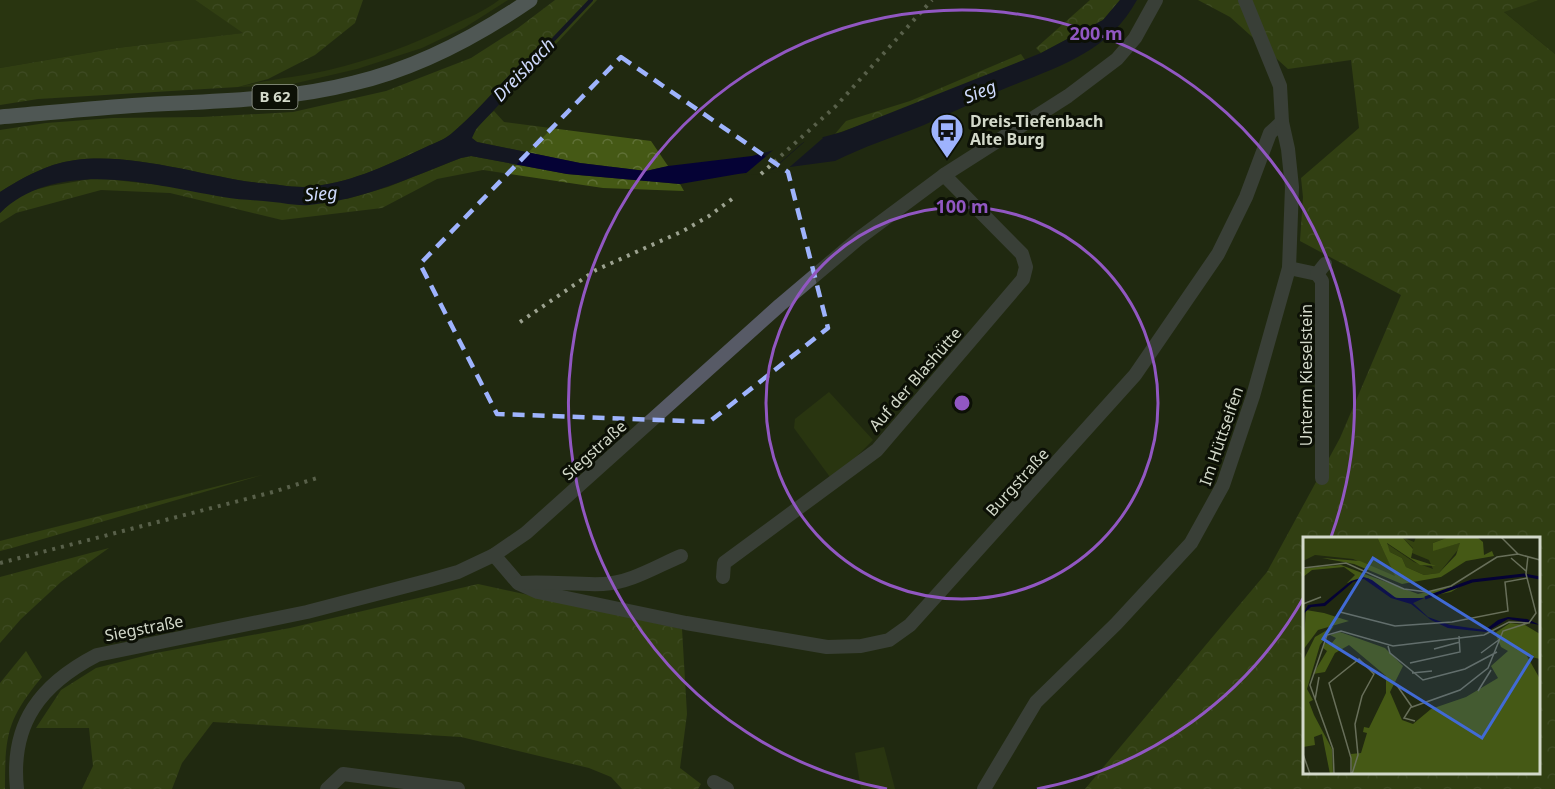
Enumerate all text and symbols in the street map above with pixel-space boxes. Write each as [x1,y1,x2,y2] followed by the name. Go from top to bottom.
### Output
[1069,21,1123,45] text: 200 m
[487,32,560,106] water label: Dreisbach
[960,74,999,108] water label: Sieg
[252,85,298,109] road number: B 62
[970,110,1103,150] place label: Dreis-Tiefenbach Alte Burg
[929,112,965,159] bus stop icon: Dreis-Tiefenbach Alte Burg
[304,180,338,206] water label: Sieg
[935,194,989,218] text: 100 m
[1295,304,1317,446] street label: Unterm Kieselstein
[864,322,966,436] street label: Auf der Blashütte
[1194,384,1248,488] street label: Im Hüttseifen
[952,393,972,413] centre of rings
[557,415,631,485] street label: Siegstraße
[981,443,1053,521] street label: Burgstraße
[1303,537,1540,774] inset map
[103,610,185,646] street label: Siegstraße

